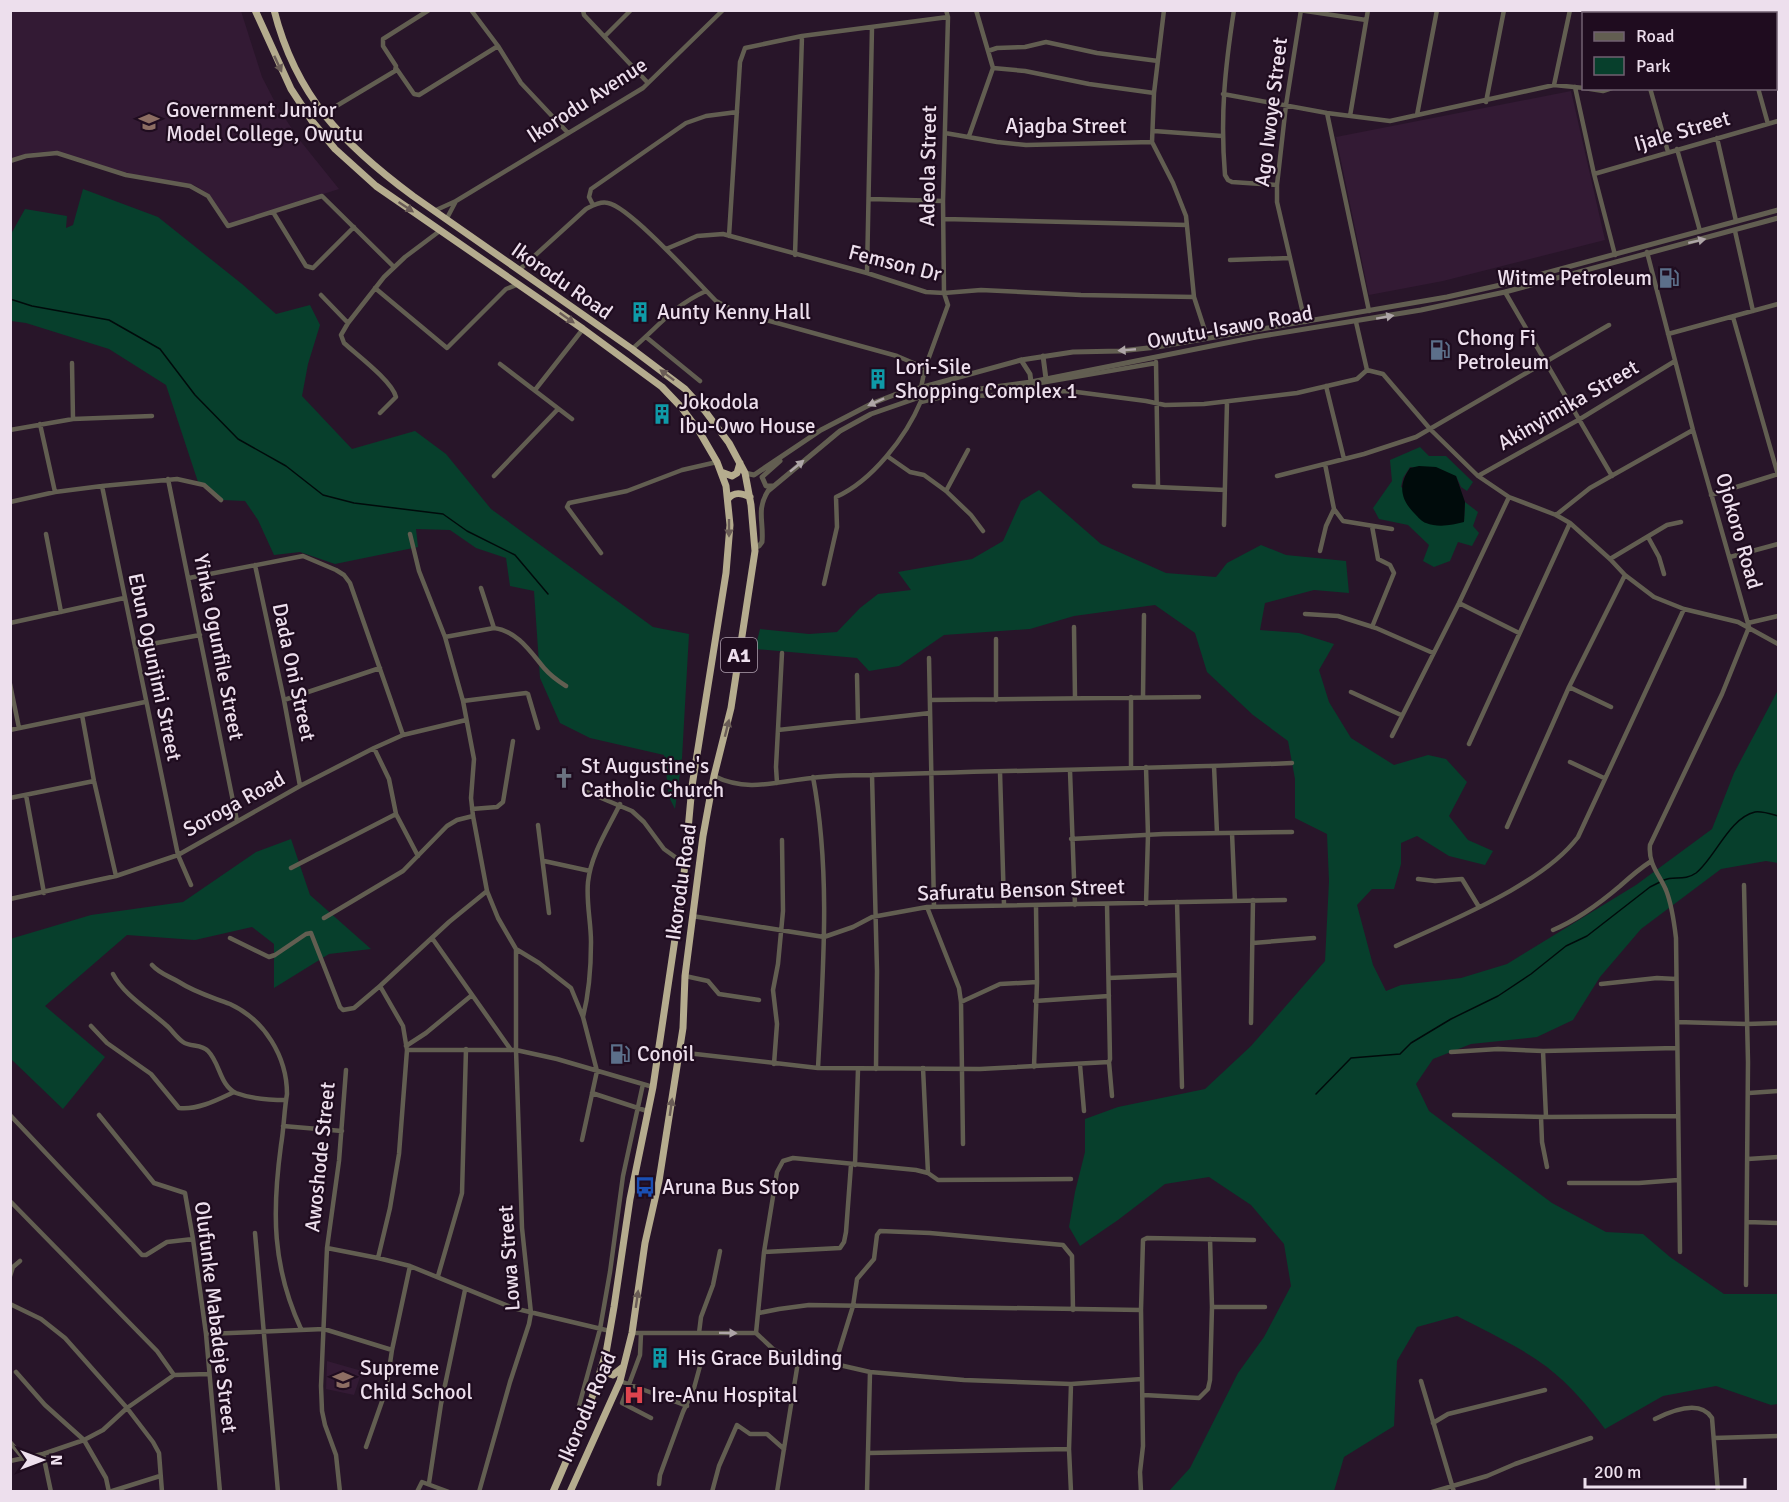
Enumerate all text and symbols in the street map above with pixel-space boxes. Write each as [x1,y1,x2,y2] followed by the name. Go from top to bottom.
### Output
[1582,12,1777,90] legend
[1636,25,1675,47] text: Road
[1249,36,1293,188] street label: Ago Iwoye Street
[522,51,652,149] street label: Ikorodu Avenue
[274,55,283,72] one-way arrow
[1636,55,1671,77] text: Park
[166,97,363,147] place label: Government Junior Model College, Owutu
[914,105,942,227] street label: Adeola Street
[1631,105,1733,157] street label: Ijale Street
[137,110,161,134] school or university icon: Government Junior Model College, Owutu
[1005,113,1127,139] street label: Ajagba Street
[398,201,414,213] one-way arrow
[1688,236,1707,245] one-way arrow
[506,237,618,325] street label: Ikorodu Road
[846,239,945,287] street label: Femson Dr
[1497,265,1652,291] place label: Witme Petroleum
[1657,266,1681,290] fuel station icon: Witme Petroleum
[657,299,811,325] place label: Aunty Kenny Hall
[628,300,652,324] building icon: Aunty Kenny Hall
[1145,300,1315,354] street label: Owutu-Isawo Road
[559,312,575,323] one-way arrow
[1376,312,1395,321] one-way arrow
[1457,325,1549,375] place label: Chong Fi Petroleum
[1428,338,1452,362] fuel station icon: Chong Fi Petroleum
[1117,345,1136,355] one-way arrow
[895,354,1078,404] place label: Lori-Sile Shopping Complex 1
[1493,354,1643,456] street label: Akinyimika Street
[866,367,890,391] building icon: Lori-Sile Shopping Complex 1
[660,369,676,381] one-way arrow
[679,389,816,439] place label: Jokodola Ibu-Owo House
[867,398,884,407] one-way arrow
[650,402,674,426] building icon: Jokodola Ibu-Owo House
[789,459,805,472] one-way arrow
[1710,470,1768,592] street label: Ojokoro Road
[724,518,734,537] one-way arrow
[188,552,250,742] street label: Yinka Ogunfile Street
[122,571,188,763] street label: Ebun Ogunjimi Street
[267,600,321,744] street label: Dada Oni Street
[721,638,757,672] road number: A1
[722,718,732,737] one-way arrow
[581,753,724,803] place label: St Augustine's Catholic Church
[179,765,289,843] street label: Soroga Road
[552,766,576,790] church icon: St Augustine's Catholic Church
[660,822,702,942] street label: Ikorodu Road
[917,873,1125,907] street label: Safuratu Benson Street
[637,1041,695,1067] place label: Conoil
[608,1042,632,1066] fuel station icon: Conoil
[299,1081,341,1233] street label: Awoshode Street
[666,1097,675,1116] one-way arrow
[662,1174,800,1200] place label: Aruna Bus Stop
[633,1175,657,1199] bus stop icon: Aruna Bus Stop
[189,1200,243,1434] street label: Olufunke Mabadeje Street
[492,1204,526,1312] street label: Lowa Street
[632,1289,641,1308] one-way arrow
[718,1328,737,1338] one-way arrow
[677,1345,842,1371] place label: His Grace Building
[648,1346,672,1370] building icon: His Grace Building
[552,1348,622,1466] street label: Ikorodu Road
[360,1355,473,1405] place label: Supreme Child School
[331,1368,355,1392] school or university icon: Supreme Child School
[651,1382,798,1408] place label: Ire-Anu Hospital
[622,1383,646,1407] hospital icon: Ire-Anu Hospital
[12,1430,72,1490] north arrow
[1585,1451,1746,1489] scale bar
[46,1454,66,1466] text: N
[1594,1461,1641,1483] text: 200 m

